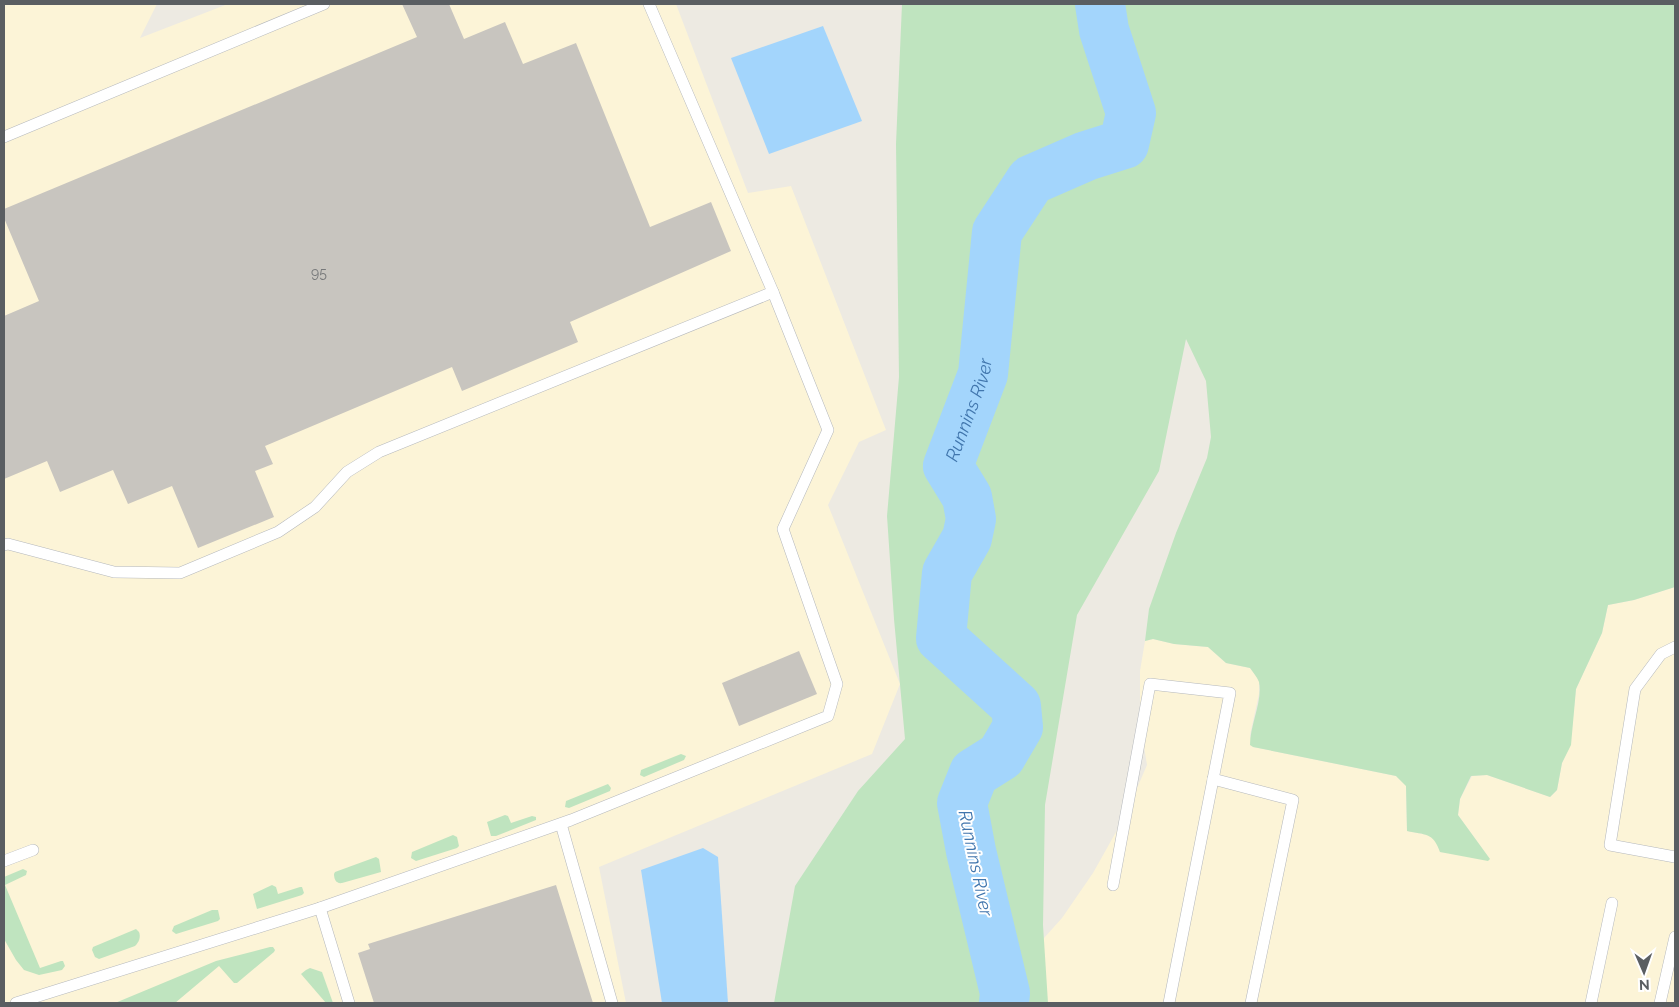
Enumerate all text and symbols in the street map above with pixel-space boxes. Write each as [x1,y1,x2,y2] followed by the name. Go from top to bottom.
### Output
[311,265,327,281] house number: 95
[940,356,995,464] water label: Runnins River
[955,808,998,919] water label: Runnins River
[1619,947,1669,997] north arrow
[1639,977,1650,993] text: N

